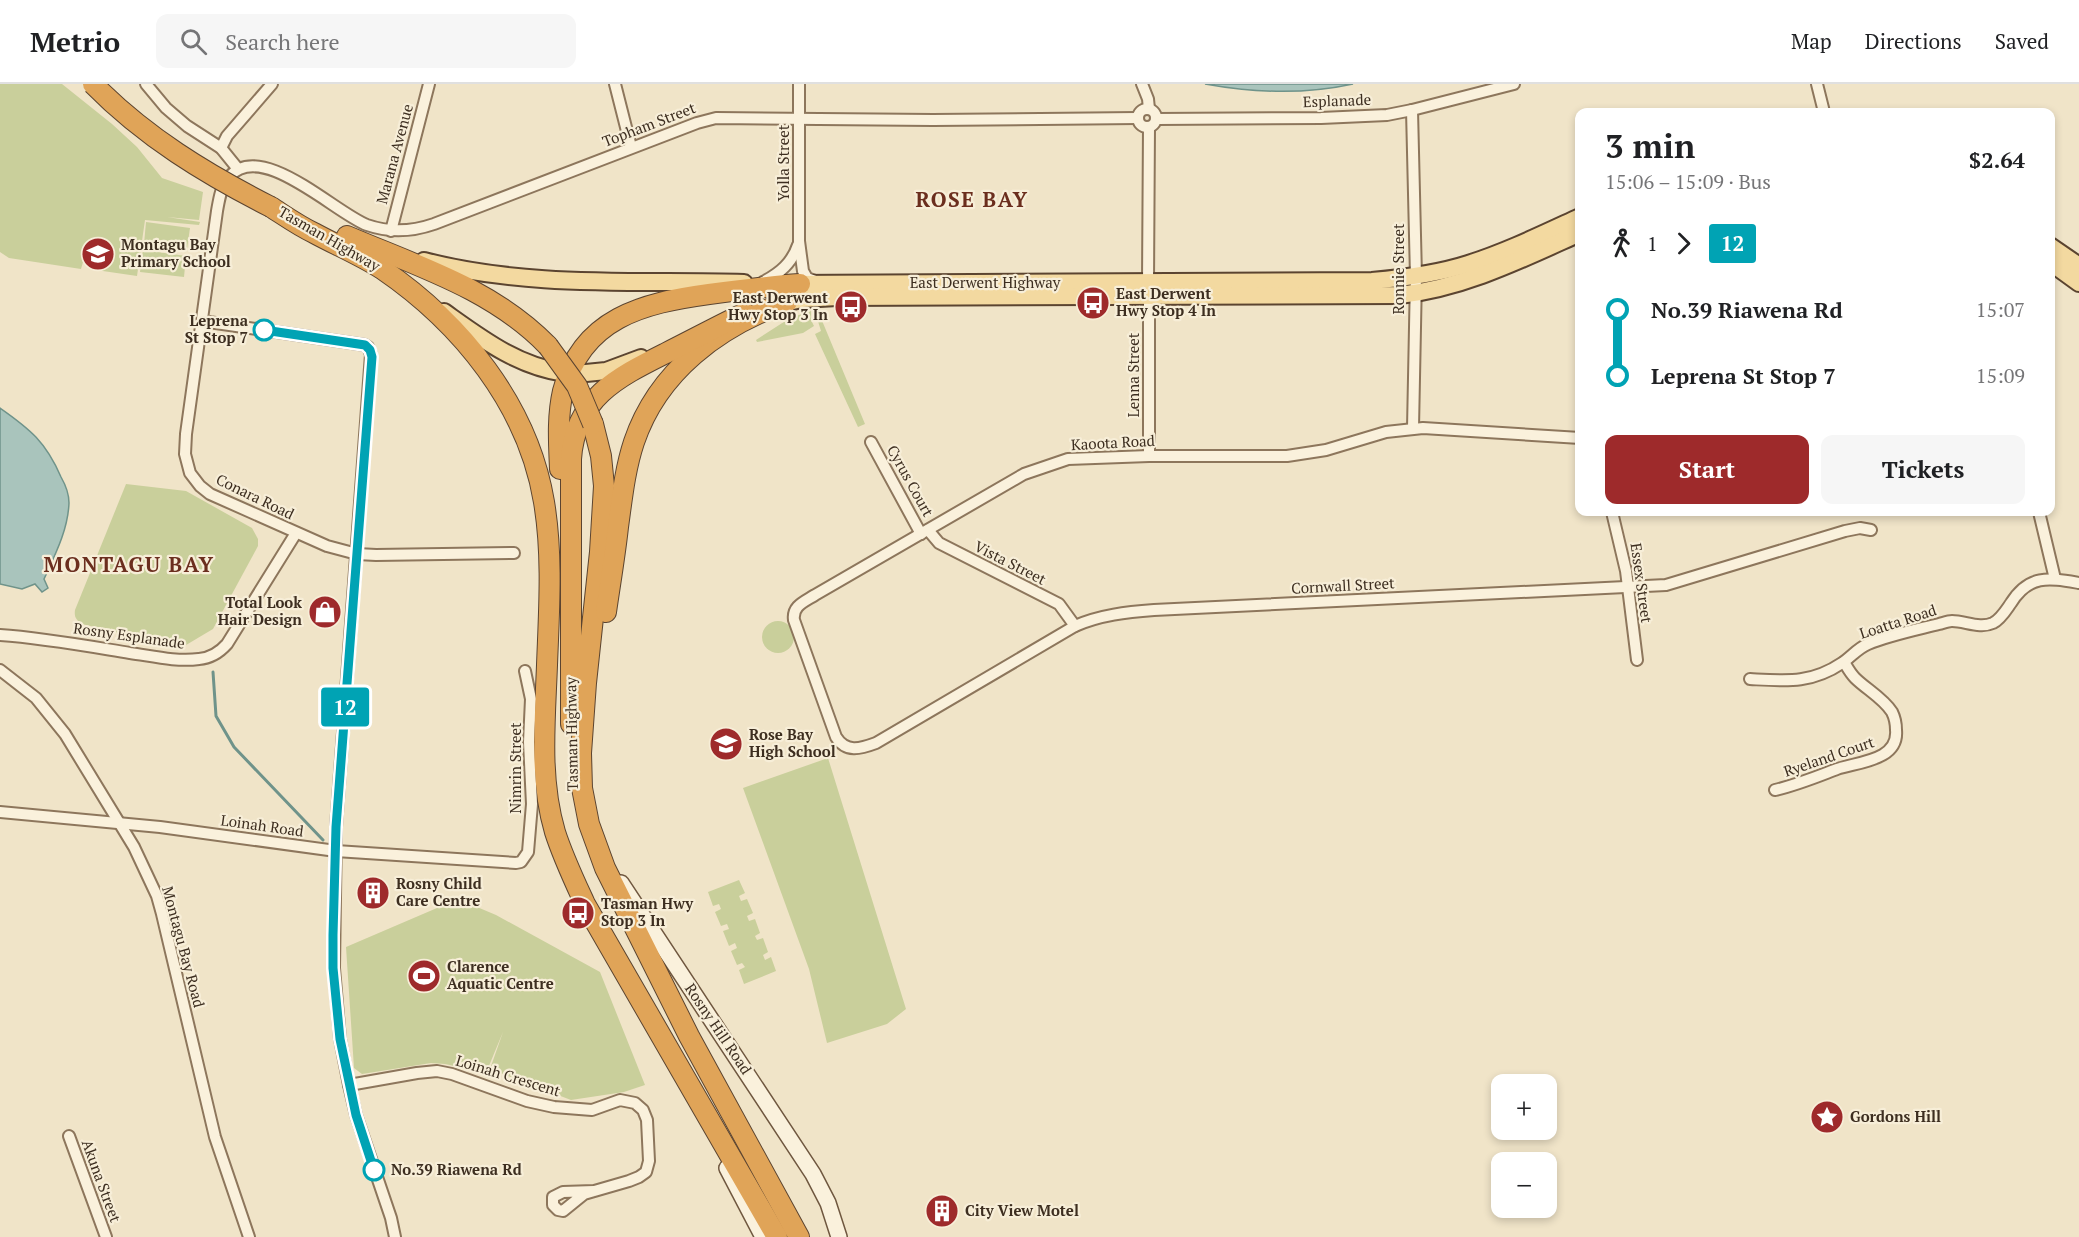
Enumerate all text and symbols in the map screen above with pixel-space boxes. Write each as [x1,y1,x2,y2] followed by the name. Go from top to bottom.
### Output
[156,14,576,68] search box
[30,23,120,60] text: Metrio
[177,25,210,58] icon: search
[225,27,340,56] text: Search here
[1791,27,1832,55] text: Map
[1865,27,1962,55] text: Directions
[1995,27,2049,55] text: Saved
[1303,89,1371,111] street label: Esplanade
[599,97,698,151] street label: Topham Street
[371,101,417,206] street label: Marana Avenue
[773,124,793,201] street label: Yolla Street
[1605,124,1695,167] text: 3 min
[1969,145,2025,174] text: $2.64
[1605,168,1771,195] text: 15:06 – 15:09 · Bus
[915,185,1029,213] district label: ROSE BAY
[275,201,384,276] street label: Tasman Highway
[1388,223,1408,315] street label: Ronnie Street
[1605,227,1638,260] icon: walk
[1667,227,1700,260] icon: forward
[1721,229,1744,257] text: 12
[1647,230,1658,257] text: 1
[121,234,231,271] place label: Montagu Bay Primary School
[80,236,116,272] school or university icon: Montagu Bay Primary School
[910,272,1061,292] street label: East Derwent Highway
[1116,283,1216,320] place label: East Derwent Hwy Stop 4 In
[1075,285,1111,321] bus stop icon: East Derwent Hwy Stop 4 In
[728,287,828,324] place label: East Derwent Hwy Stop 3 In
[833,289,869,325] bus stop icon: East Derwent Hwy Stop 3 In
[1651,295,1843,324] text: No.39 Riawena Rd
[1976,296,2025,323] text: 15:07
[185,310,249,347] place label: Leprena St Stop 7
[253,319,275,341] marker: Leprena St Stop 7
[1123,332,1143,417] street label: Lenna Street
[1651,361,1836,390] text: Leprena St Stop 7
[1976,362,2025,389] text: 15:09
[1071,430,1155,454] street label: Kaoota Road
[1605,435,1809,504] button: Start
[1821,435,2025,504] button: Tickets
[883,441,939,520] street label: Cyrus Court
[213,469,298,524] street label: Conara Road
[971,535,1050,589] street label: Vista Street
[1626,542,1658,625] street label: Essex Street
[43,550,215,578] district label: MONTAGU BAY
[1291,572,1396,598] street label: Cornwall Street
[218,592,302,629] place label: Total Look Hair Design
[307,594,343,630] shop icon: Total Look Hair Design
[1857,599,1939,643] street label: Loatta Road
[72,617,186,653] street label: Rosny Esplanade
[560,676,582,791] street label: Tasman Highway
[318,688,372,726] line badge: 12
[333,693,357,721] text: 12
[505,722,525,814] street label: Nimrin Street
[749,724,836,761] place label: Rose Bay High School
[708,726,744,762] school or university icon: Rose Bay High School
[1781,731,1877,781] street label: Ryeland Court
[219,809,305,841] street label: Loinah Road
[396,873,482,910] place label: Rosny Child Care Centre
[355,875,391,911] building icon: Rosny Child Care Centre
[158,884,210,1010] street label: Montagu Bay Road
[601,893,694,930] place label: Tasman Hwy Stop 3 In
[560,895,596,931] bus stop icon: Tasman Hwy Stop 3 In
[447,956,554,993] place label: Clarence Aquatic Centre
[406,958,442,994] sports icon: Clarence Aquatic Centre
[681,979,757,1078] street label: Rosny Hill Road
[454,1050,563,1101] street label: Loinah Crescent
[1491,1074,1557,1218] map controls
[1491,1074,1557,1140] button: +
[1809,1099,1845,1135] place icon: Gordons Hill
[1850,1106,1941,1126] place label: Gordons Hill
[78,1136,126,1225] street label: Akuna Street
[1491,1152,1557,1218] button: −
[363,1159,385,1181] marker: No.39 Riawena Rd
[391,1159,522,1179] place label: No.39 Riawena Rd
[924,1193,960,1229] building icon: City View Motel
[965,1200,1079,1220] place label: City View Motel

